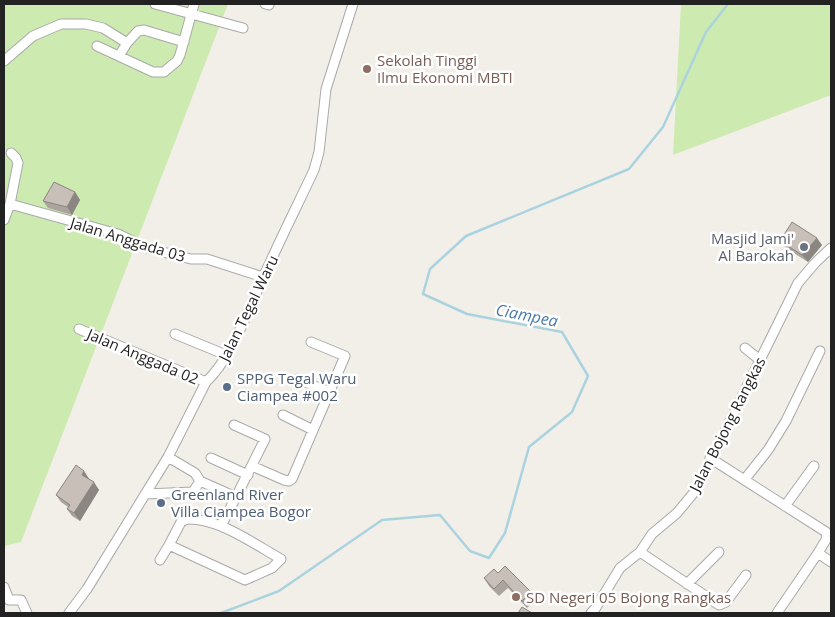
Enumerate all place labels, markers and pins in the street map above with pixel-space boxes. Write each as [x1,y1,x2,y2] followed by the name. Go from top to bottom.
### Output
[377,50,513,87] place label: Sekolah Tinggi Ilmu Ekonomi MBTI
[361,63,373,75] marker: Sekolah Tinggi Ilmu Ekonomi MBTI
[711,228,794,265] place label: Masjid Jami' Al Barokah
[798,241,810,253] marker: Masjid Jami' Al Barokah
[237,368,356,405] place label: SPPG Tegal Waru Ciampea #002
[221,381,233,393] marker: SPPG Tegal Waru Ciampea #002
[171,484,311,521] place label: Greenland River Villa Ciampea Bogor
[155,497,167,509] marker: Greenland River Villa Ciampea Bogor
[526,587,731,607] place label: SD Negeri 05 Bojong Rangkas
[510,591,522,603] marker: SD Negeri 05 Bojong Rangkas

